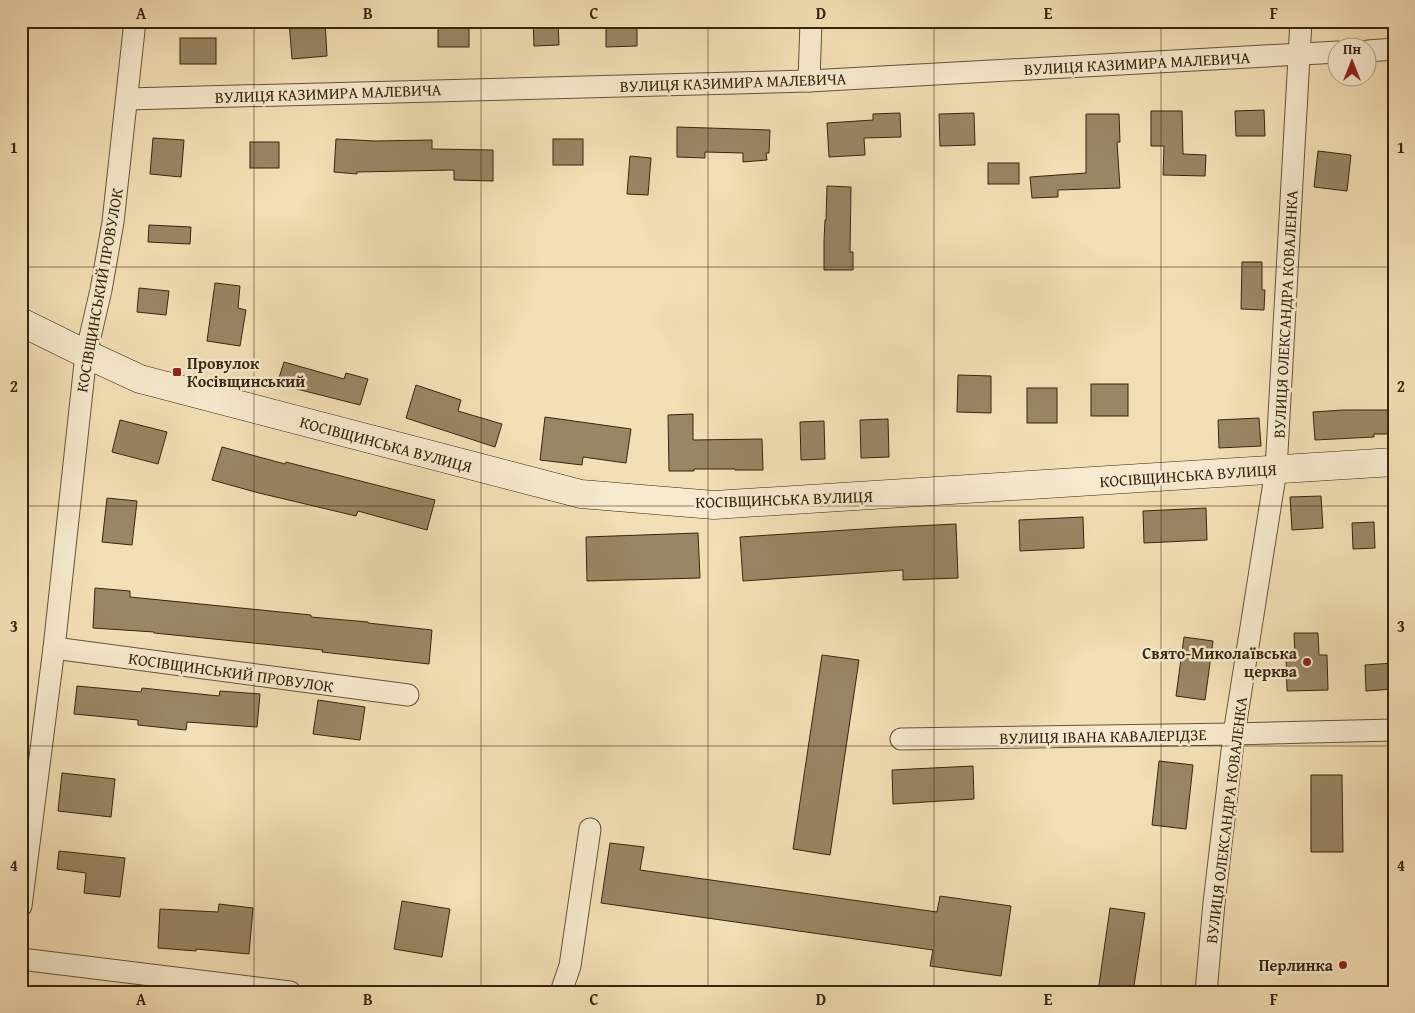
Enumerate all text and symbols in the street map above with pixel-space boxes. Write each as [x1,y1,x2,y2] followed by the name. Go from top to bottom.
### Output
[136,1,147,25] text: A
[363,1,373,25] text: B
[589,1,599,25] text: C
[816,1,826,25] text: D
[1044,1,1053,25] text: E
[1270,1,1278,25] text: F
[1328,38,1378,88] north arrow
[1343,39,1361,59] text: Пн
[1023,45,1251,81] street label: ВУЛИЦЯ КАЗИМИРА МАЛЕВИЧА
[619,66,847,98] street label: ВУЛИЦЯ КАЗИМИРА МАЛЕВИЧА
[214,77,442,109] street label: ВУЛИЦЯ КАЗИМИРА МАЛЕВИЧА
[10,135,18,159] text: 1
[1397,135,1405,159] text: 1
[69,186,129,394] street label: КОСІВЩИНСЬКИЙ ПРОВУЛОК
[1267,189,1304,439] street label: ВУЛИЦЯ ОЛЕКСАНДРА КОВАЛЕНКА
[187,351,305,393] place label: Провулок Косівщинський
[171,366,183,378] marker: Провулок Косівщинський
[10,374,18,398] text: 2
[1397,374,1405,398] text: 2
[297,409,475,479] street label: КОСІВЩИНСЬКА ВУЛИЦЯ
[1099,457,1278,493] street label: КОСІВЩИНСЬКА ВУЛИЦЯ
[695,484,874,514] street label: КОСІВЩИНСЬКА ВУЛИЦЯ
[10,614,18,638] text: 3
[1397,614,1405,638] text: 3
[1142,641,1298,683] place label: Свято-Миколаївська церква
[127,646,335,698] street label: КОСІВЩИНСЬКИЙ ПРОВУЛОК
[1301,656,1313,668] marker: Свято-Миколаївська церква
[1199,695,1253,945] street label: ВУЛИЦЯ ОЛЕКСАНДРА КОВАЛЕНКА
[999,722,1207,750] street label: ВУЛИЦЯ ІВАНА КАВАЛЕРІДЗЕ
[10,853,18,877] text: 4
[1397,853,1405,877] text: 4
[1259,953,1334,977] place label: Перлинка
[1337,959,1349,971] marker: Перлинка
[136,987,147,1011] text: A
[363,987,373,1011] text: B
[589,987,599,1011] text: C
[816,987,826,1011] text: D
[1044,987,1053,1011] text: E
[1270,987,1278,1011] text: F

